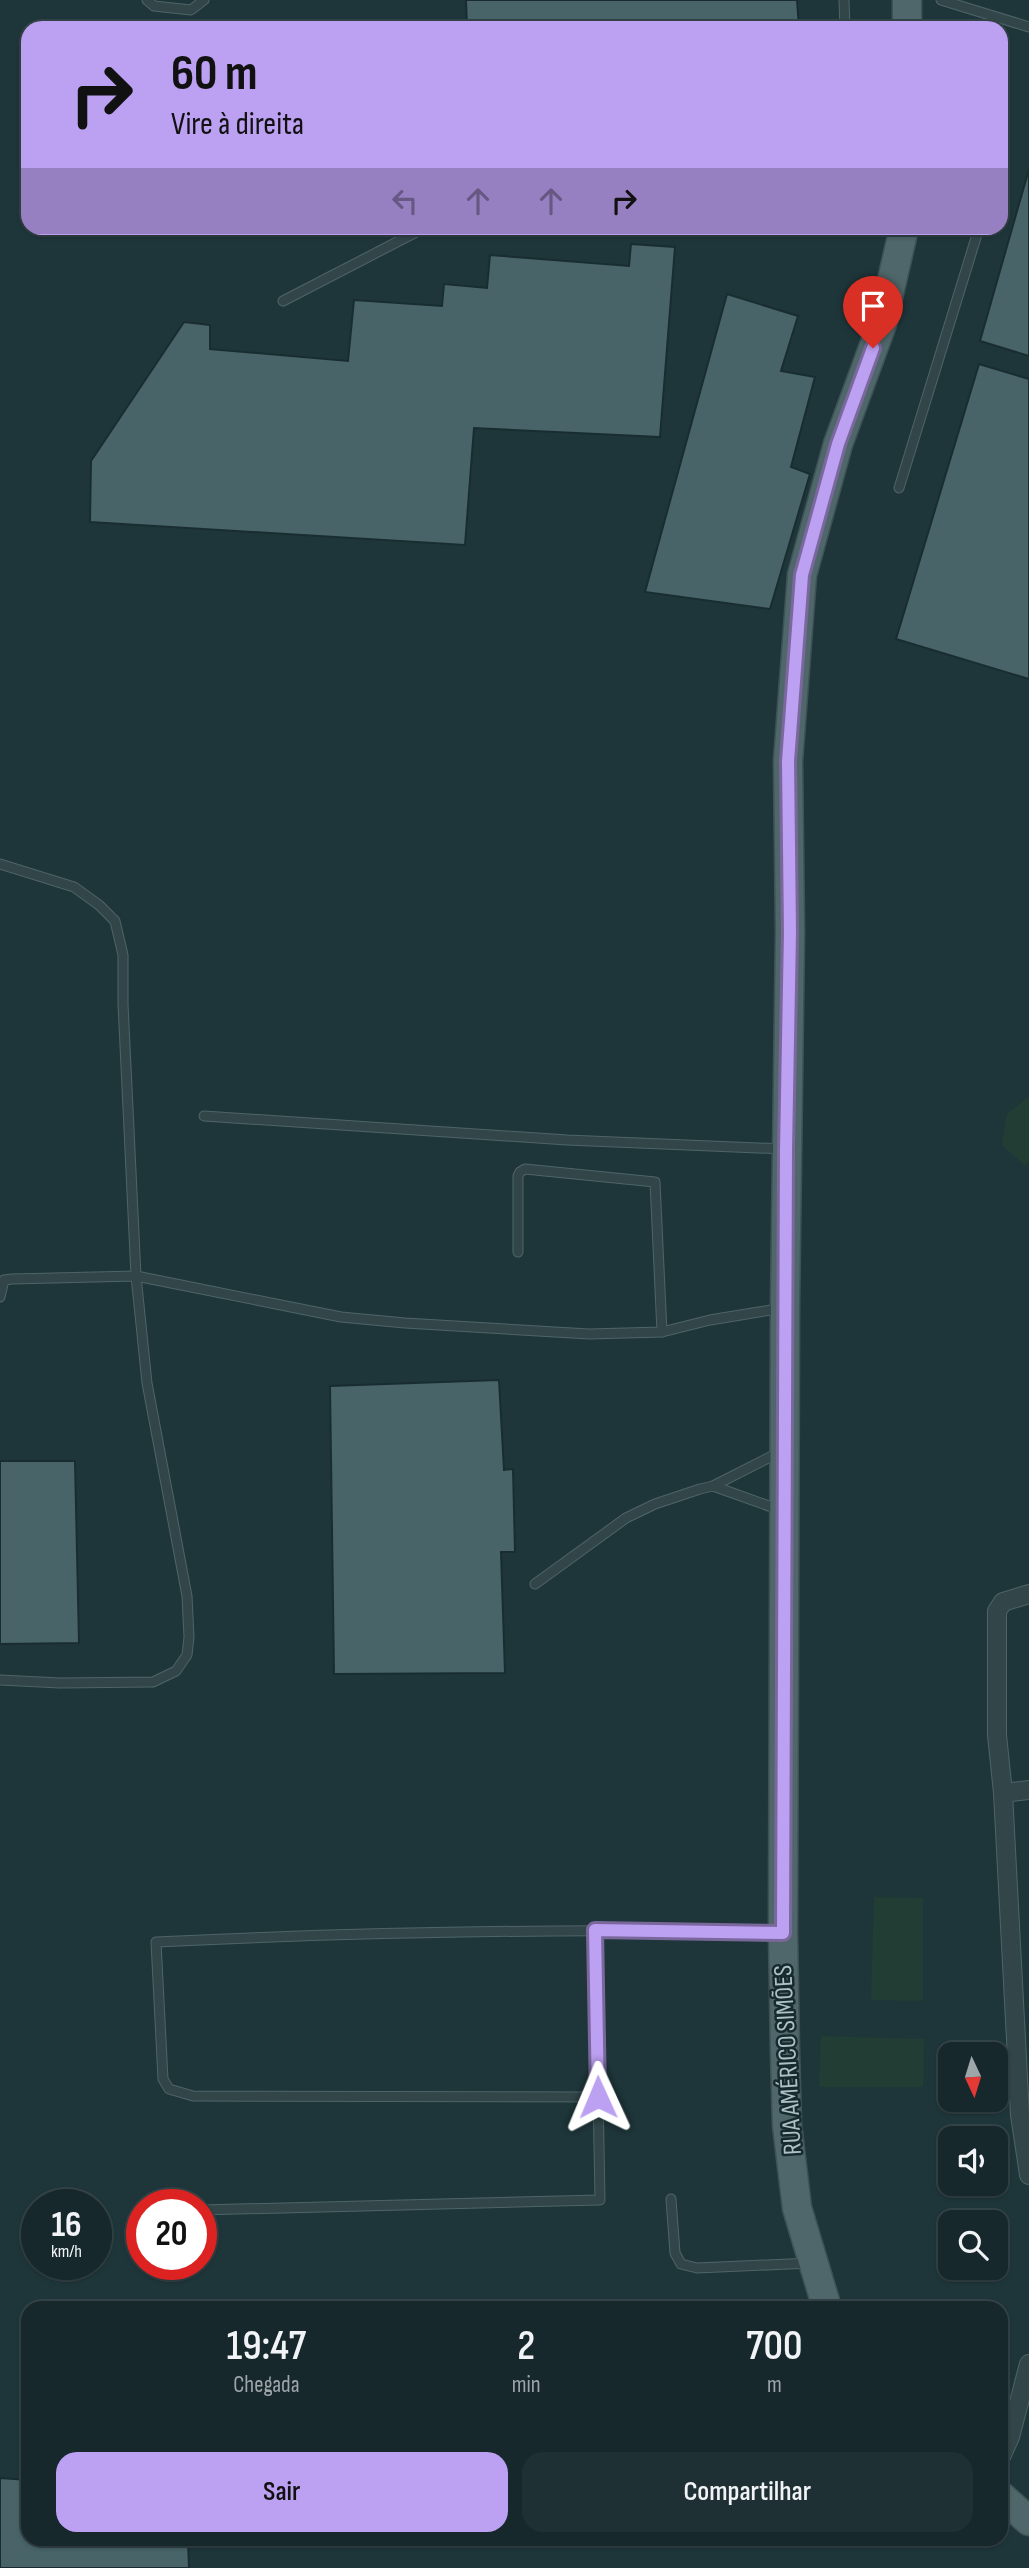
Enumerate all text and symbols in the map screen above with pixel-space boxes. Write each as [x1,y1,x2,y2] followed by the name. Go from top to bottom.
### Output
[171,45,258,104] text: 60 m
[56,49,147,140] icon: right
[171,105,304,144] text: Vire à direita
[386,182,424,220] icon: left
[459,182,497,220] icon: ahead
[532,182,570,220] icon: ahead
[605,182,643,220] icon: right
[843,276,903,348] pin
[854,287,892,325] icon: arrive
[768,1964,809,2156] street label: RUA AMÉRICO SIMÕES
[938,2042,1008,2112] north arrow
[938,2042,1008,2280] map controls
[561,2060,635,2134] position arrow
[938,2126,1008,2196] button: sound
[126,2189,217,2280] speed limit sign: 20
[51,2204,82,2247] text: 16
[938,2210,1008,2280] button: search
[51,2241,82,2262] text: km/h
[226,2321,306,2372] text: 19:47
[517,2321,535,2372] text: 2
[746,2321,803,2372] text: 700
[233,2371,300,2399] text: Chegada
[512,2371,541,2399] text: min
[767,2371,782,2399] text: m
[56,2452,508,2532] button: Sair
[522,2452,973,2532] button: Compartilhar

